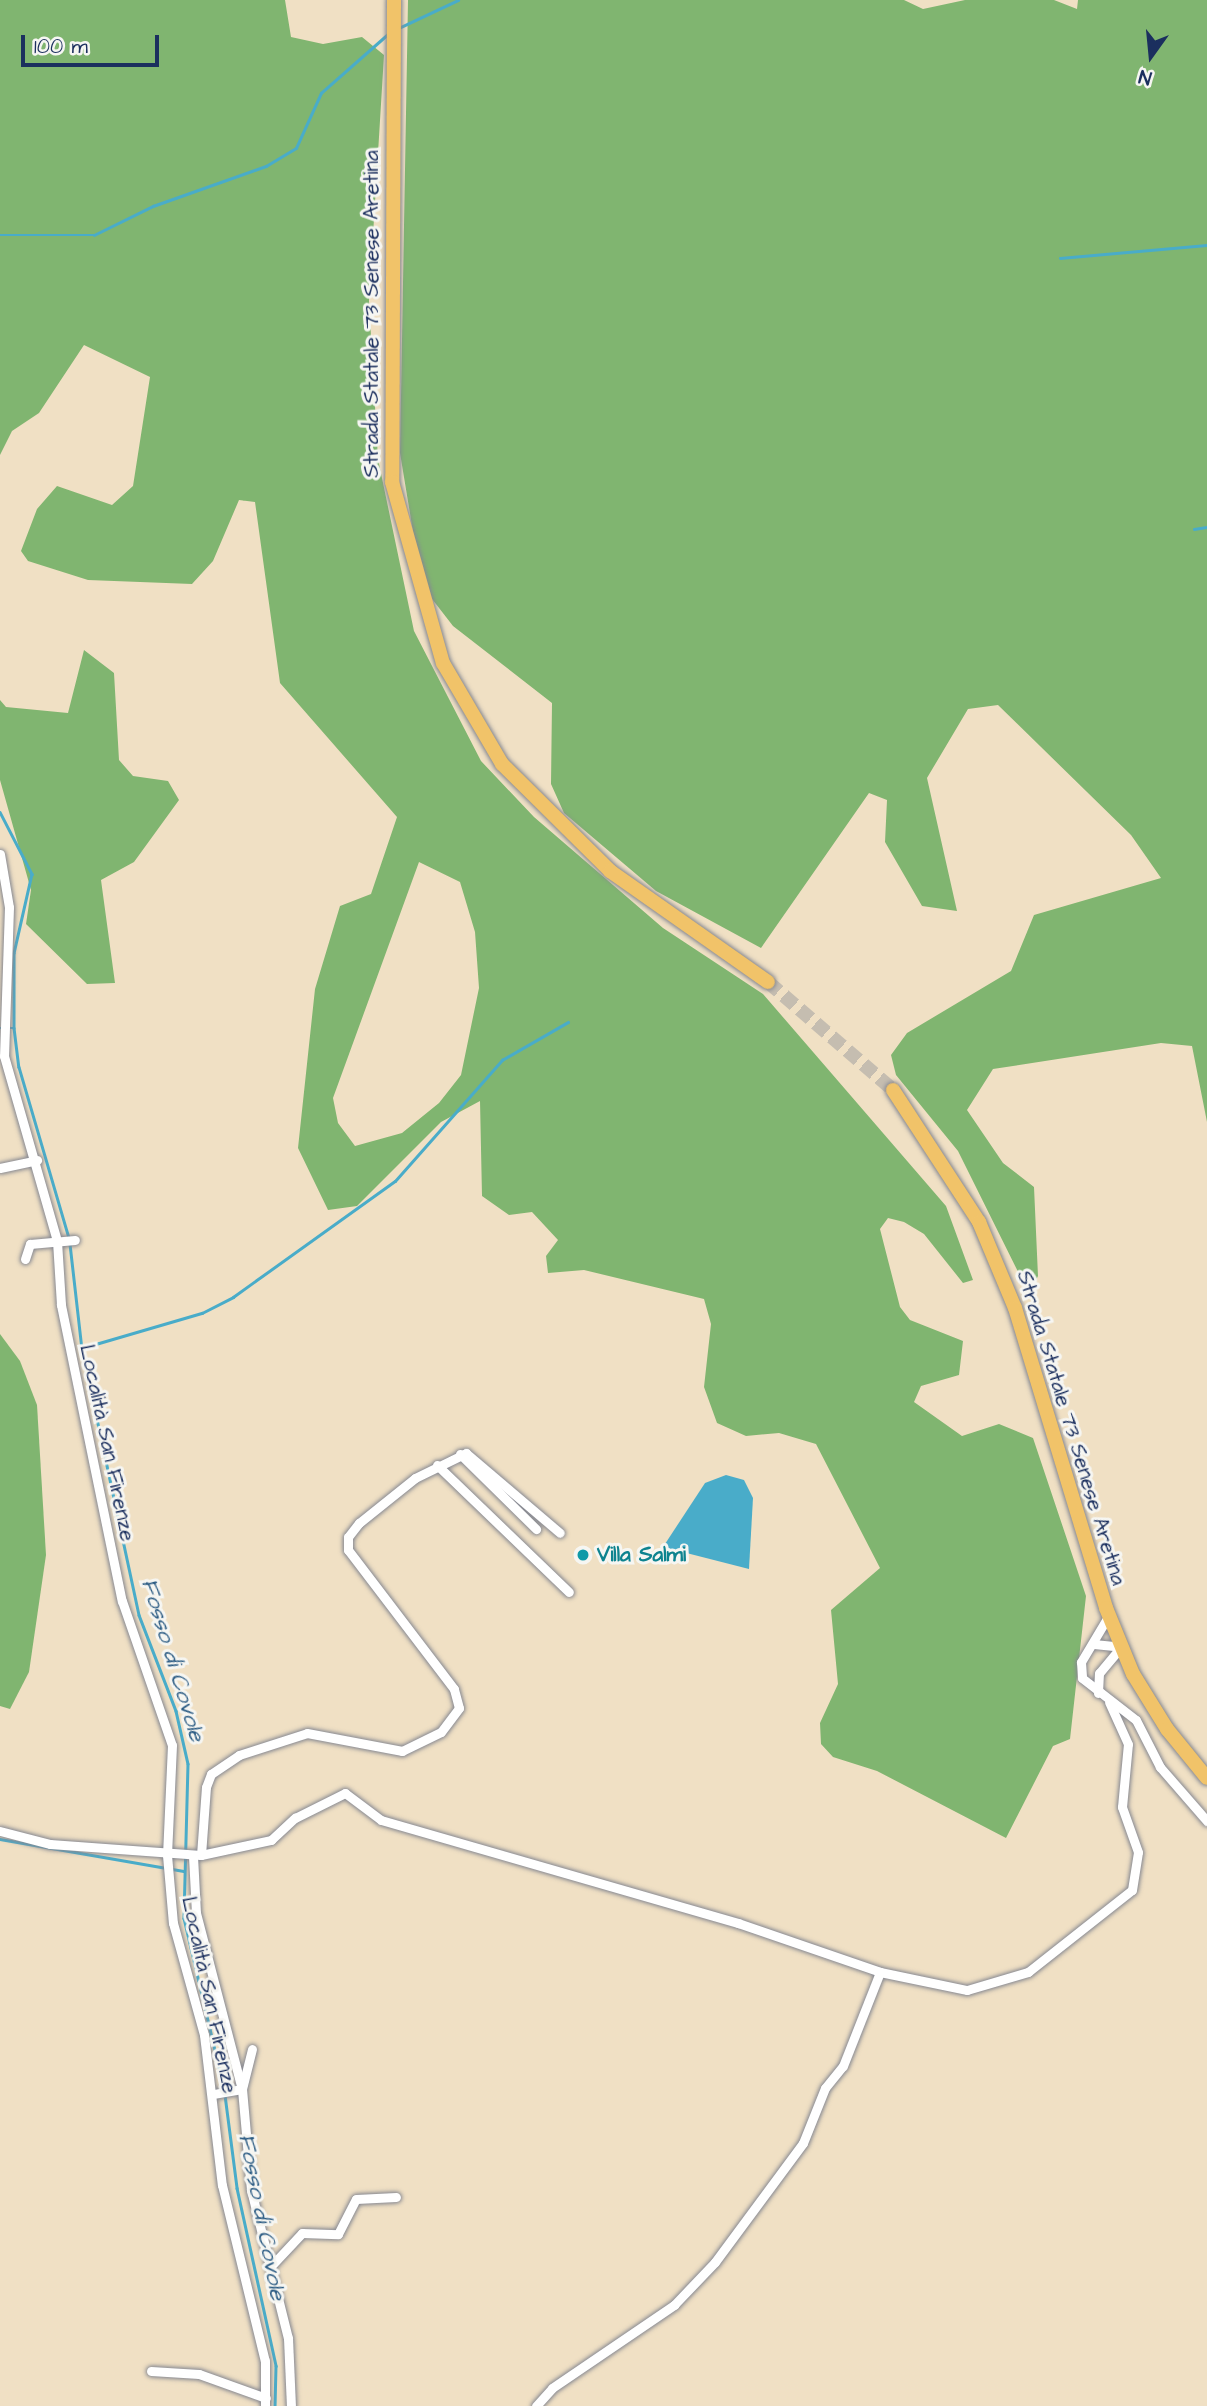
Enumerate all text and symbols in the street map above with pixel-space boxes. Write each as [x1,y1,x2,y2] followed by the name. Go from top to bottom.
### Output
[24,21,163,65] scale bar
[1116,21,1186,91] north arrow
[34,32,88,61] text: 100 m
[1136,62,1155,91] text: N
[359,150,385,478] street label: Strada Statale 73 Senese Aretina
[1011,1268,1131,1588] street label: Strada Statale 73 Senese Aretina
[74,1342,140,1544] street label: Località San Firenze
[597,1542,686,1568] place label: Villa Salmi
[575,1547,591,1563] marker: Villa Salmi
[135,1575,211,1745] water label: Fosso di Covole
[176,1894,242,2096] street label: Località San Firenze
[232,2132,292,2302] water label: Fosso di Covole

